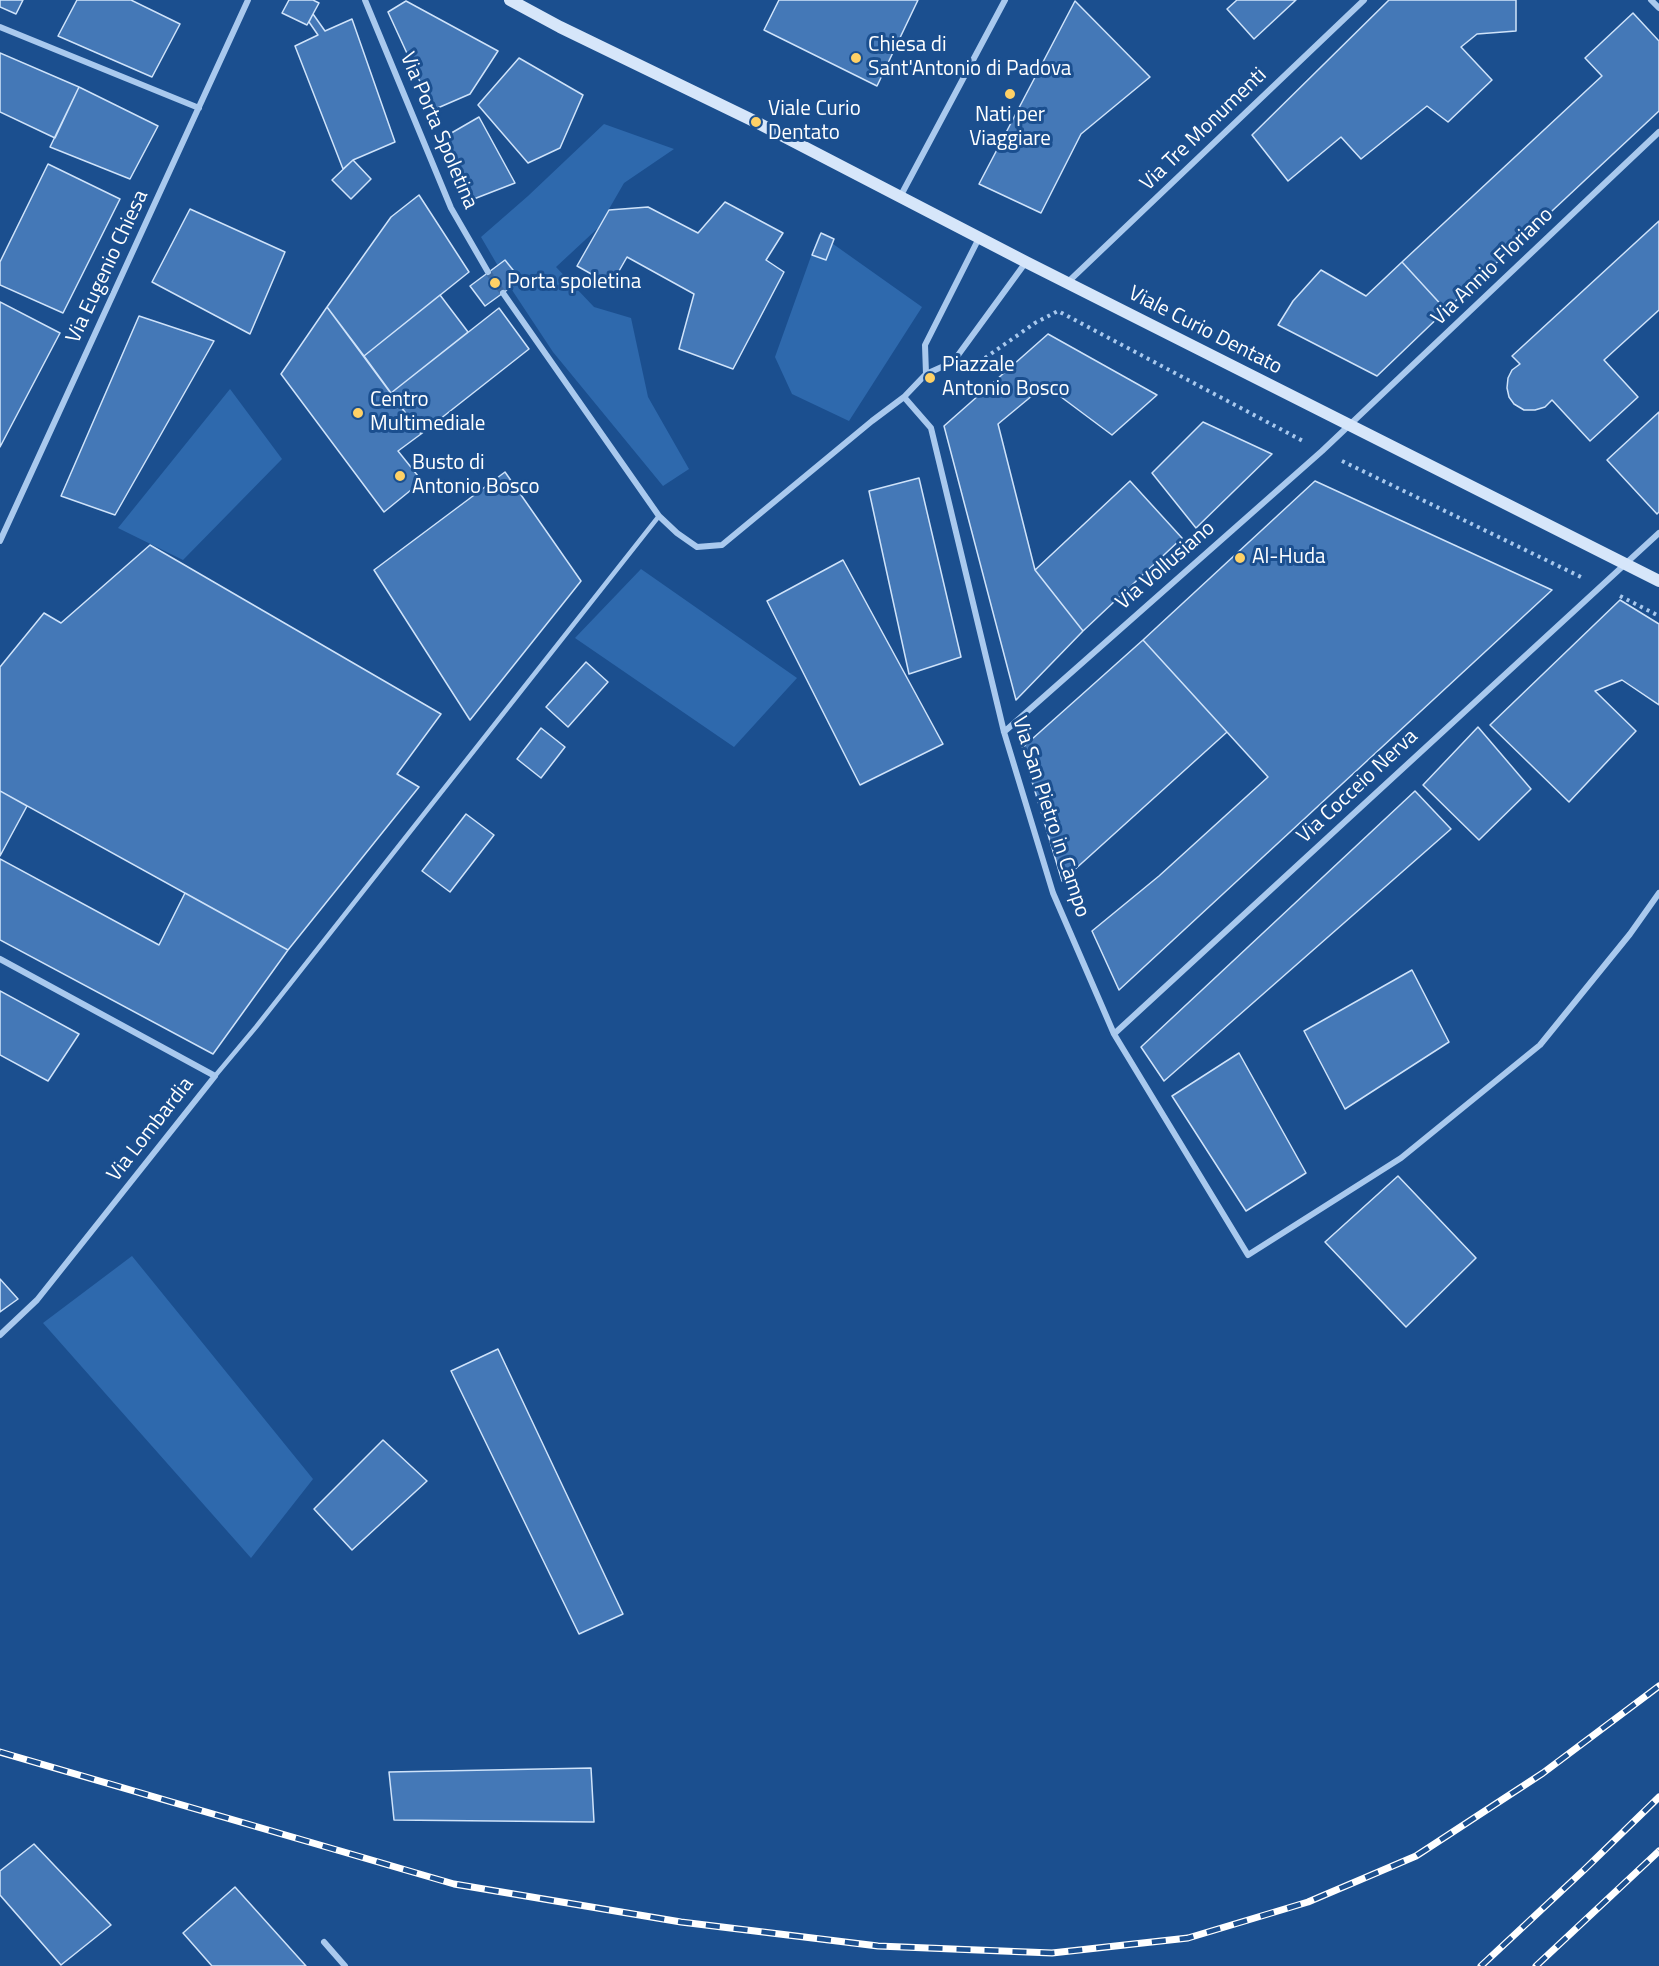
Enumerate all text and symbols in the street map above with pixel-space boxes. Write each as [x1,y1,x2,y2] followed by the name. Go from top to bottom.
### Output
[868,33,1071,83] place label: Chiesa di Sant'Antonio di Padova
[394,49,482,213] street label: Via Porta Spoletina
[849,51,863,65] marker: Chiesa di Sant'Antonio di Padova
[1136,63,1272,197] street label: Via Tre Monumenti
[1003,87,1017,101] marker: Nati per Viaggiare
[768,97,861,147] place label: Viale Curio Dentato
[969,103,1051,153] place label: Nati per Viaggiare
[749,115,763,129] marker: Viale Curio Dentato
[62,187,154,347] street label: Via Eugenio Chiesa
[1427,203,1559,331] street label: Via Annio Floriano
[507,270,641,296] place label: Porta spoletina
[488,276,502,290] marker: Porta spoletina
[1124,281,1286,381] street label: Viale Curio Dentato
[942,353,1070,403] place label: Piazzale Antonio Bosco
[923,371,937,385] marker: Piazzale Antonio Bosco
[370,388,485,438] place label: Centro Multimediale
[351,406,365,420] marker: Centro Multimediale
[412,451,540,501] place label: Busto di Antonio Bosco
[393,469,407,483] marker: Busto di Antonio Bosco
[1111,516,1221,616] street label: Via Vollusiano
[1252,545,1326,571] place label: Al-Huda
[1233,551,1247,565] marker: Al-Huda
[1006,713,1094,921] street label: Via San Pietro in Campo
[1292,725,1424,849] street label: Via Cocceio Nerva
[102,1073,200,1187] street label: Via Lombardia

